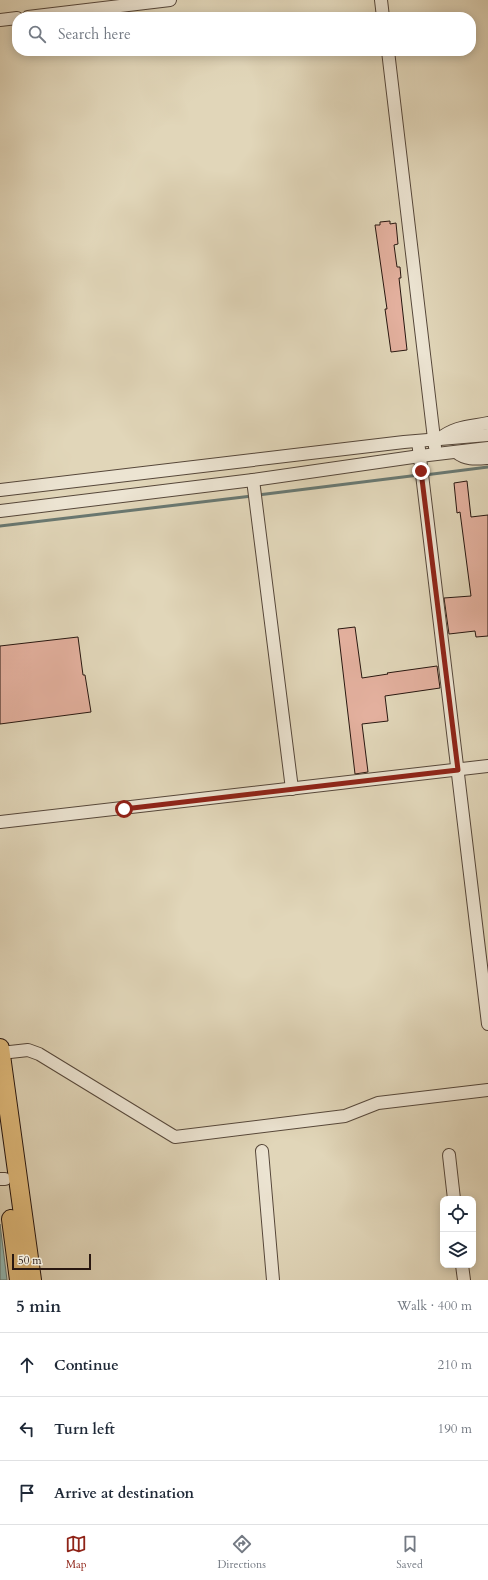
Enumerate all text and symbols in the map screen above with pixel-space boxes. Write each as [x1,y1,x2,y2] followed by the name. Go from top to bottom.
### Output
[12,12,476,56] search box
[26,23,48,45] icon: search
[58,24,131,44] text: Search here
[412,462,430,480] route end
[115,800,133,818] route start
[440,1196,476,1268] map controls
[440,1196,476,1232] button: locate
[440,1232,476,1268] button: layers
[12,1252,91,1271] scale bar
[18,1253,42,1268] text: 50 m
[16,1295,61,1318] text: 5 min
[397,1297,472,1315] text: Walk · 400 m
[16,1354,38,1376] icon: ahead
[54,1355,119,1375] text: Continue
[438,1356,472,1374] text: 210 m
[16,1418,38,1440] icon: left
[54,1419,115,1439] text: Turn left
[438,1420,472,1438] text: 190 m
[16,1482,38,1504] icon: arrive
[54,1483,194,1503] text: Arrive at destination
[65,1533,87,1572] tab: Map
[217,1533,266,1572] tab: Directions
[396,1533,423,1572] tab: Saved

